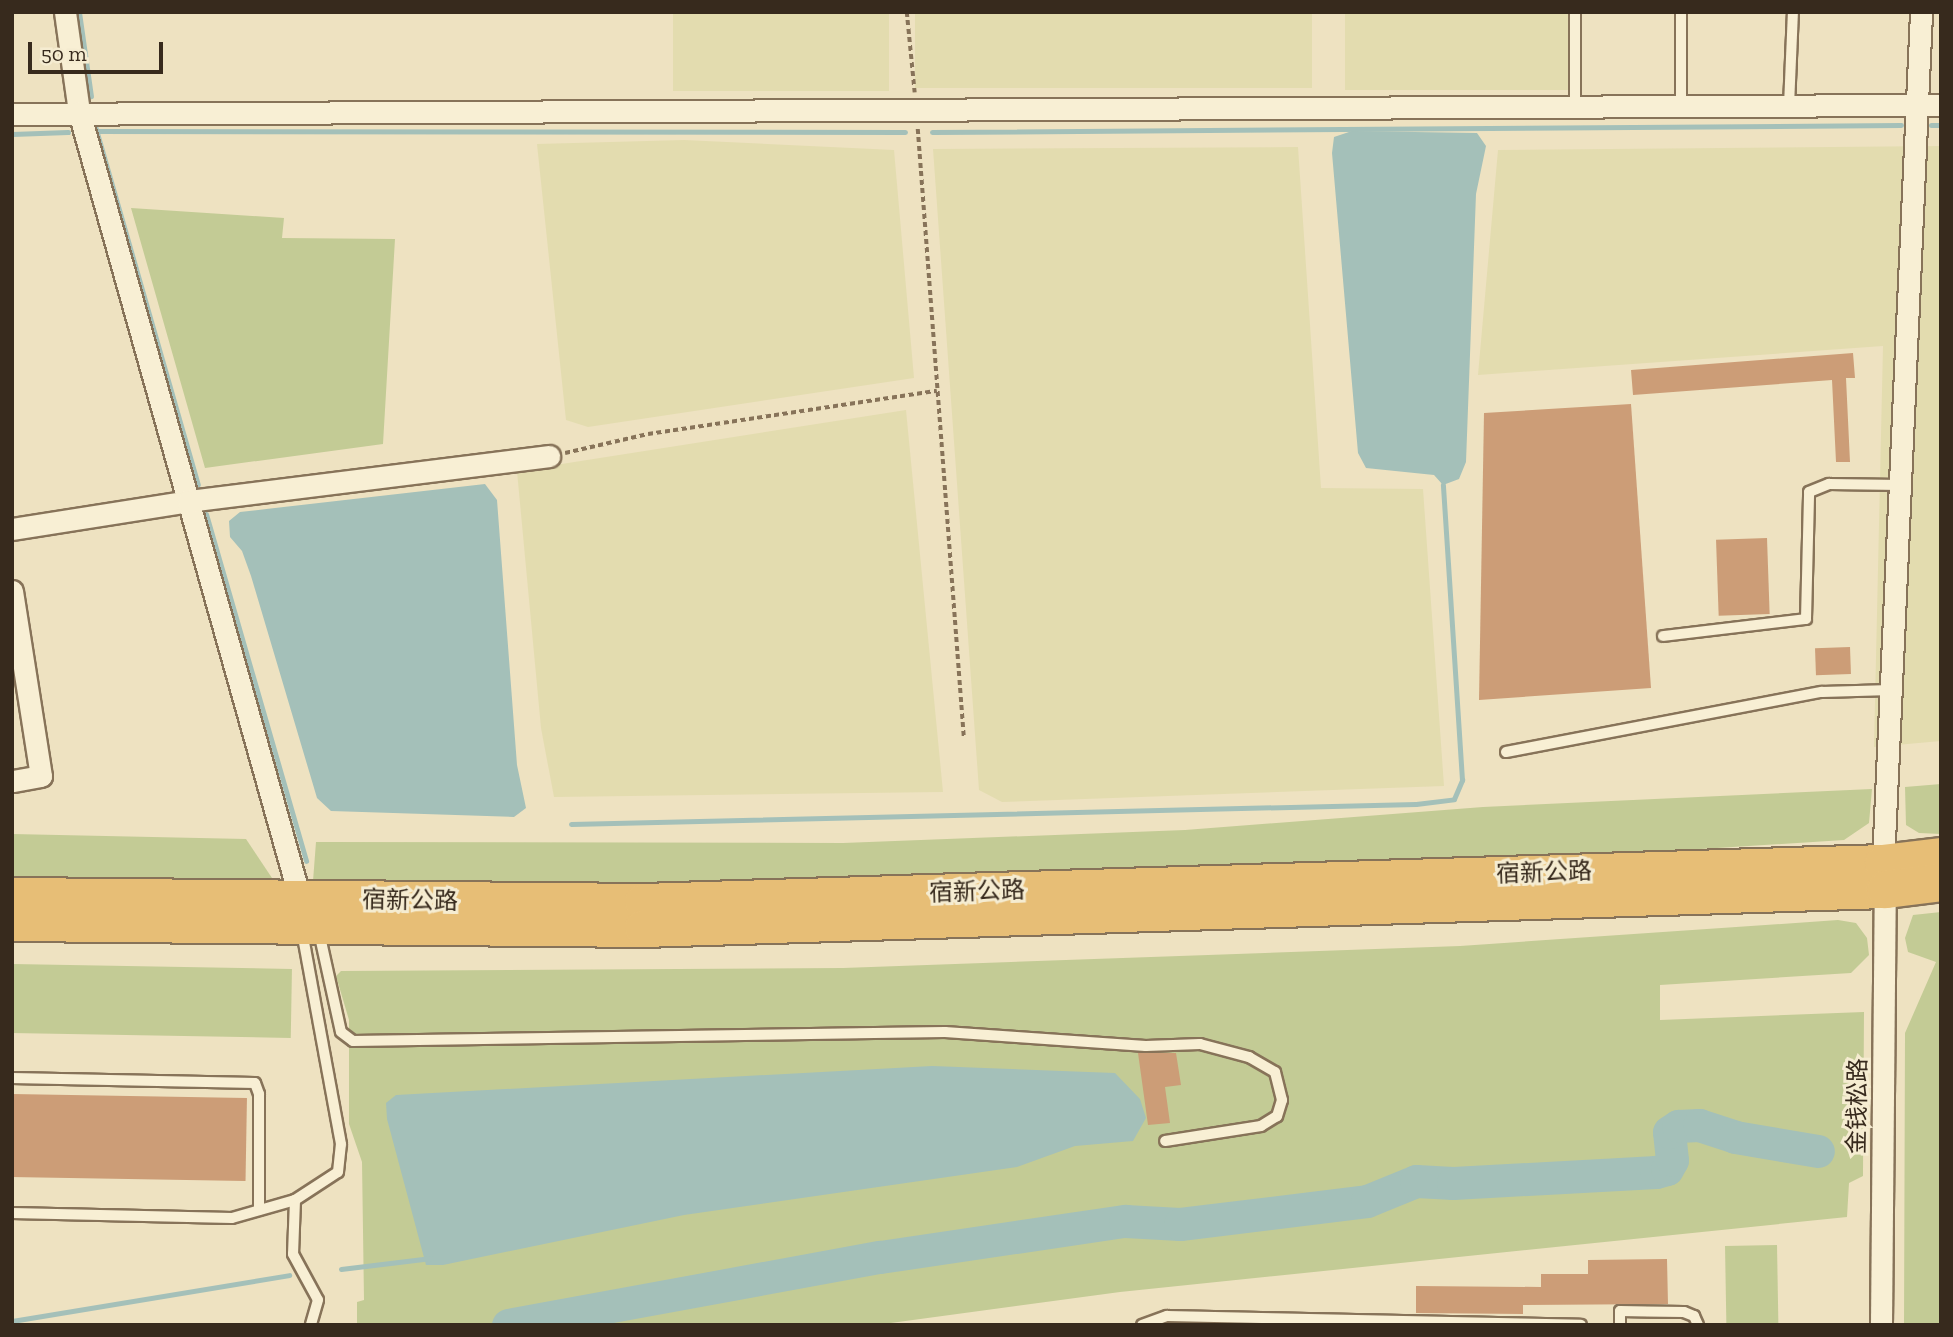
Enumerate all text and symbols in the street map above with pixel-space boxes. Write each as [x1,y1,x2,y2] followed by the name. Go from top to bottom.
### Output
[32,28,166,72] scale bar
[41,41,87,66] text: 50 m
[1496,856,1592,888] street label: 宿新公路
[929,875,1025,907] street label: 宿新公路
[362,885,458,915] street label: 宿新公路
[1842,1058,1872,1154] street label: 金钱松路

